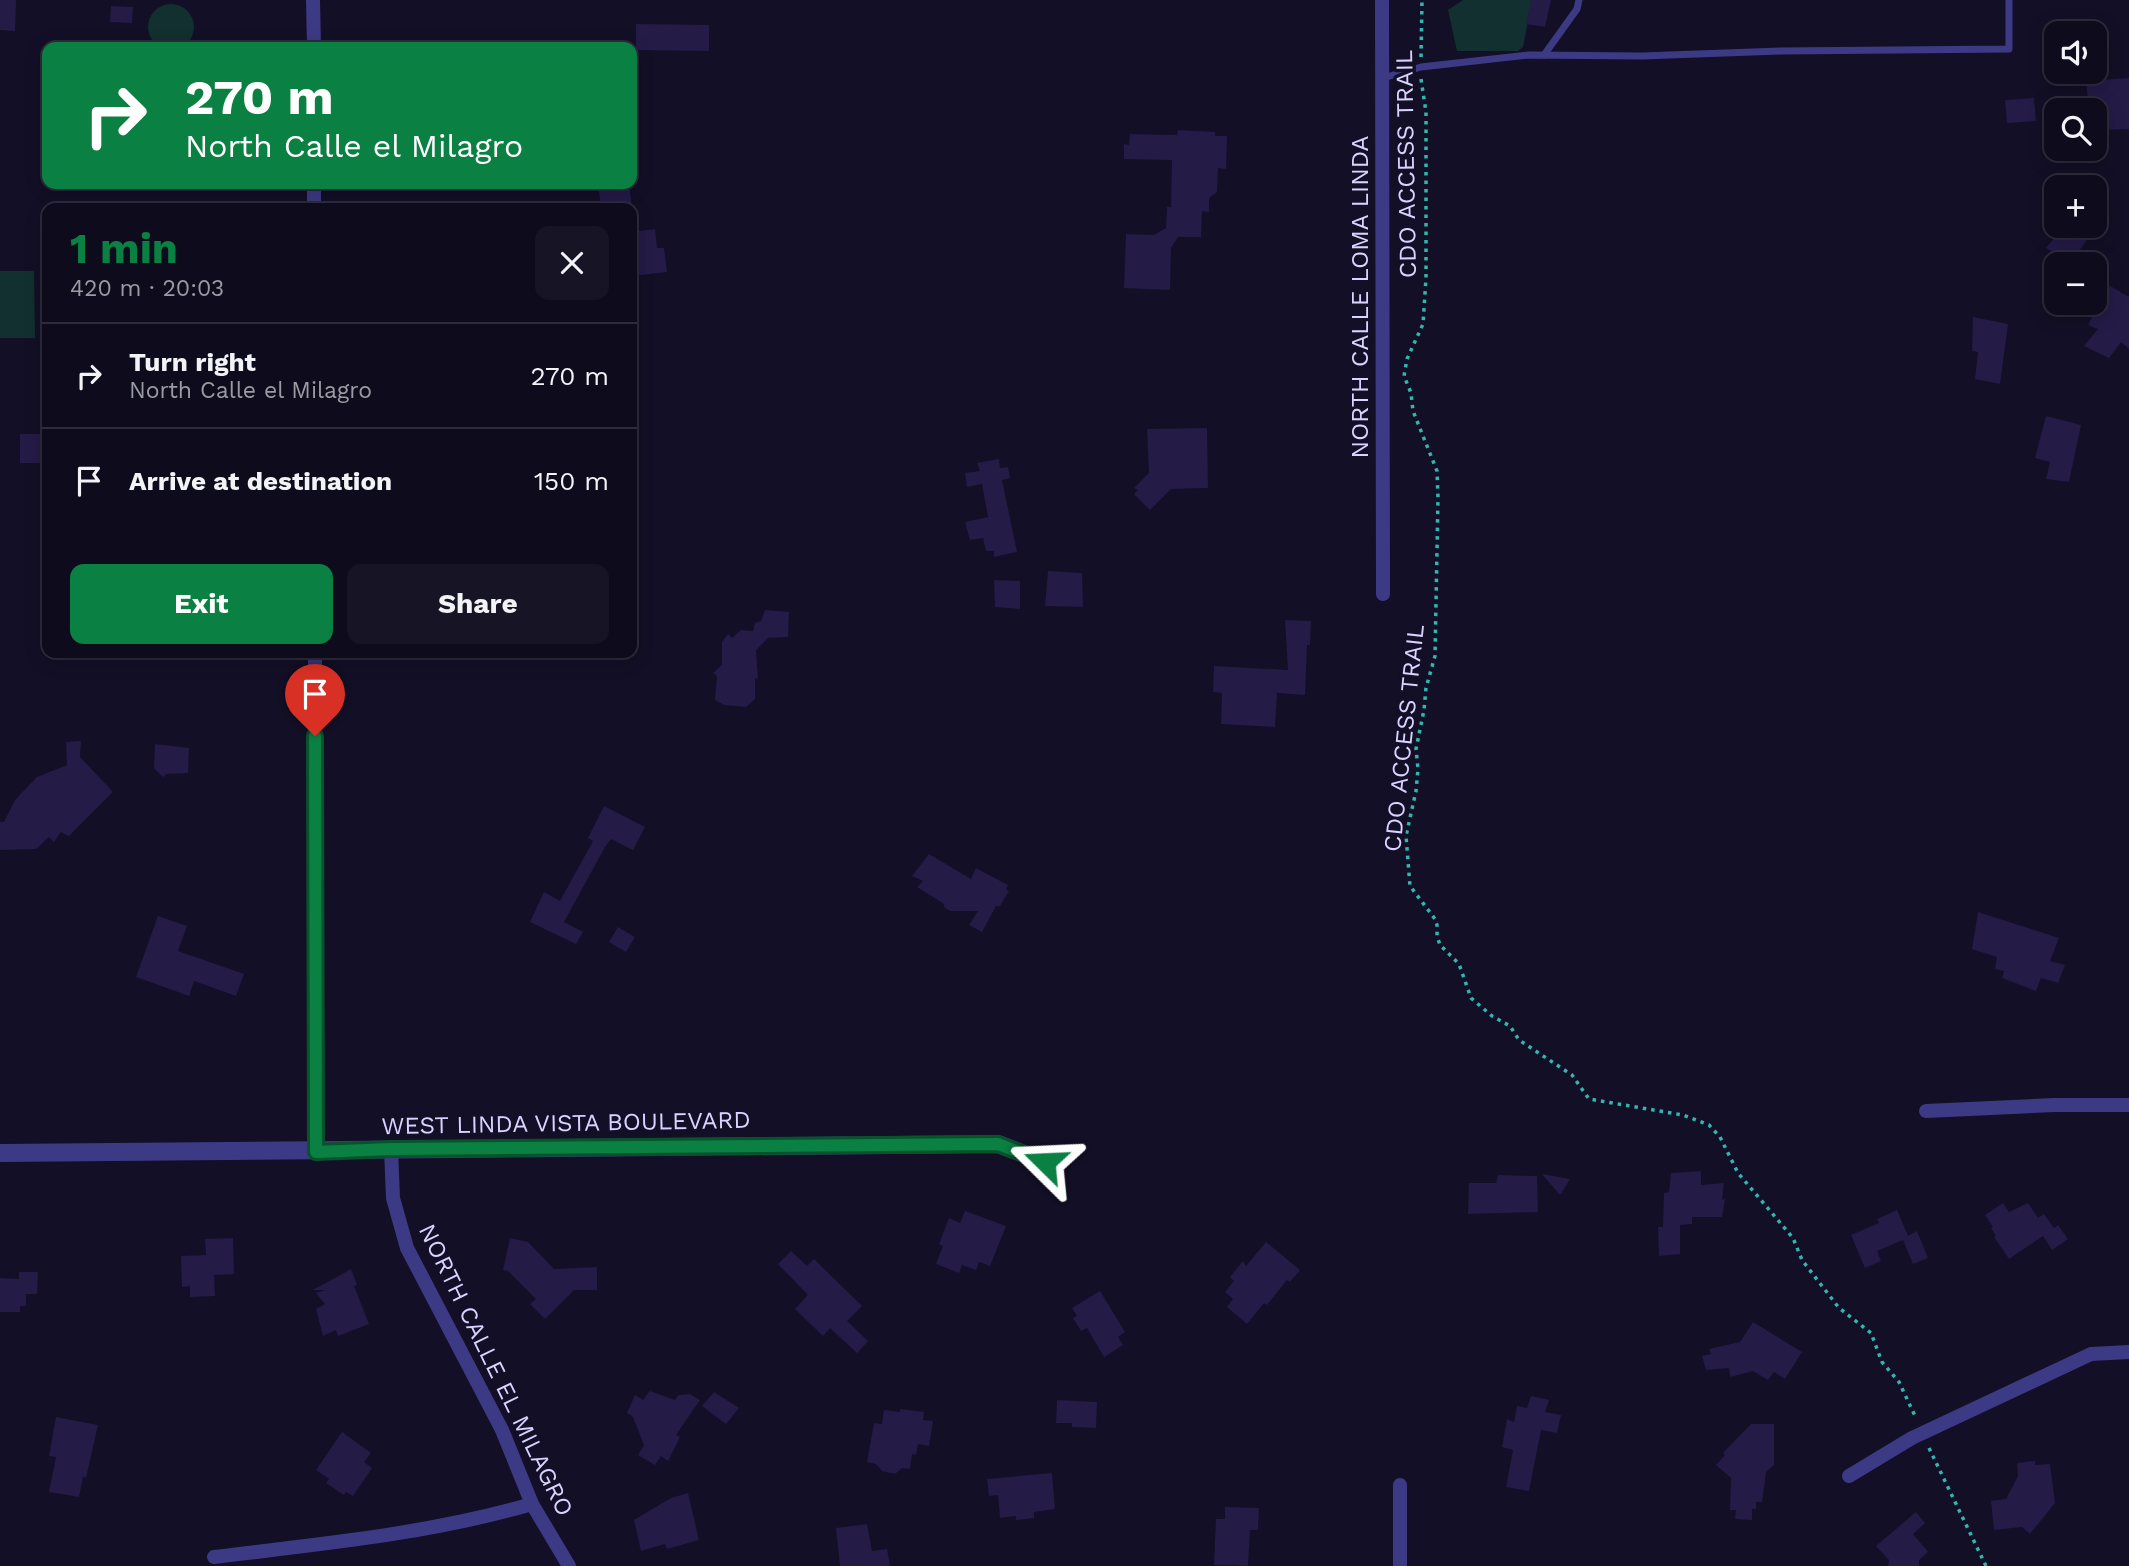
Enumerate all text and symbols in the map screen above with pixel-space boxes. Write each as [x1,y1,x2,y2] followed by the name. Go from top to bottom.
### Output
[2044,21,2107,315] map controls
[2044,21,2107,84] button: sound
[1390,49,1422,279] street label: CDO ACCESS TRAIL
[185,68,334,126] text: 270 m
[70,70,161,161] icon: right
[2044,98,2107,161] button: search
[185,127,523,165] text: North Calle el Milagro
[1346,135,1374,458] street label: NORTH CALLE LOMA LINDA
[2044,175,2107,238] button: +
[70,224,178,273] text: 1 min
[535,226,609,300] button: close
[2044,252,2107,315] button: −
[70,275,224,302] text: 420 m · 20:03
[129,347,256,377] text: Turn right
[70,357,108,395] icon: right
[530,361,609,391] text: 270 m
[129,377,372,404] text: North Calle el Milagro
[70,462,108,500] icon: arrive
[129,466,392,496] text: Arrive at destination
[534,466,609,496] text: 150 m
[70,564,333,644] button: Exit
[347,564,609,644] button: Share
[1378,623,1430,853] street label: CDO ACCESS TRAIL
[285,664,345,736] pin
[296,675,334,713] icon: arrive
[381,1106,751,1140] street label: WEST LINDA VISTA BOULEVARD
[1008,1125,1082,1199] position arrow
[413,1219,579,1521] street label: NORTH CALLE EL MILAGRO

